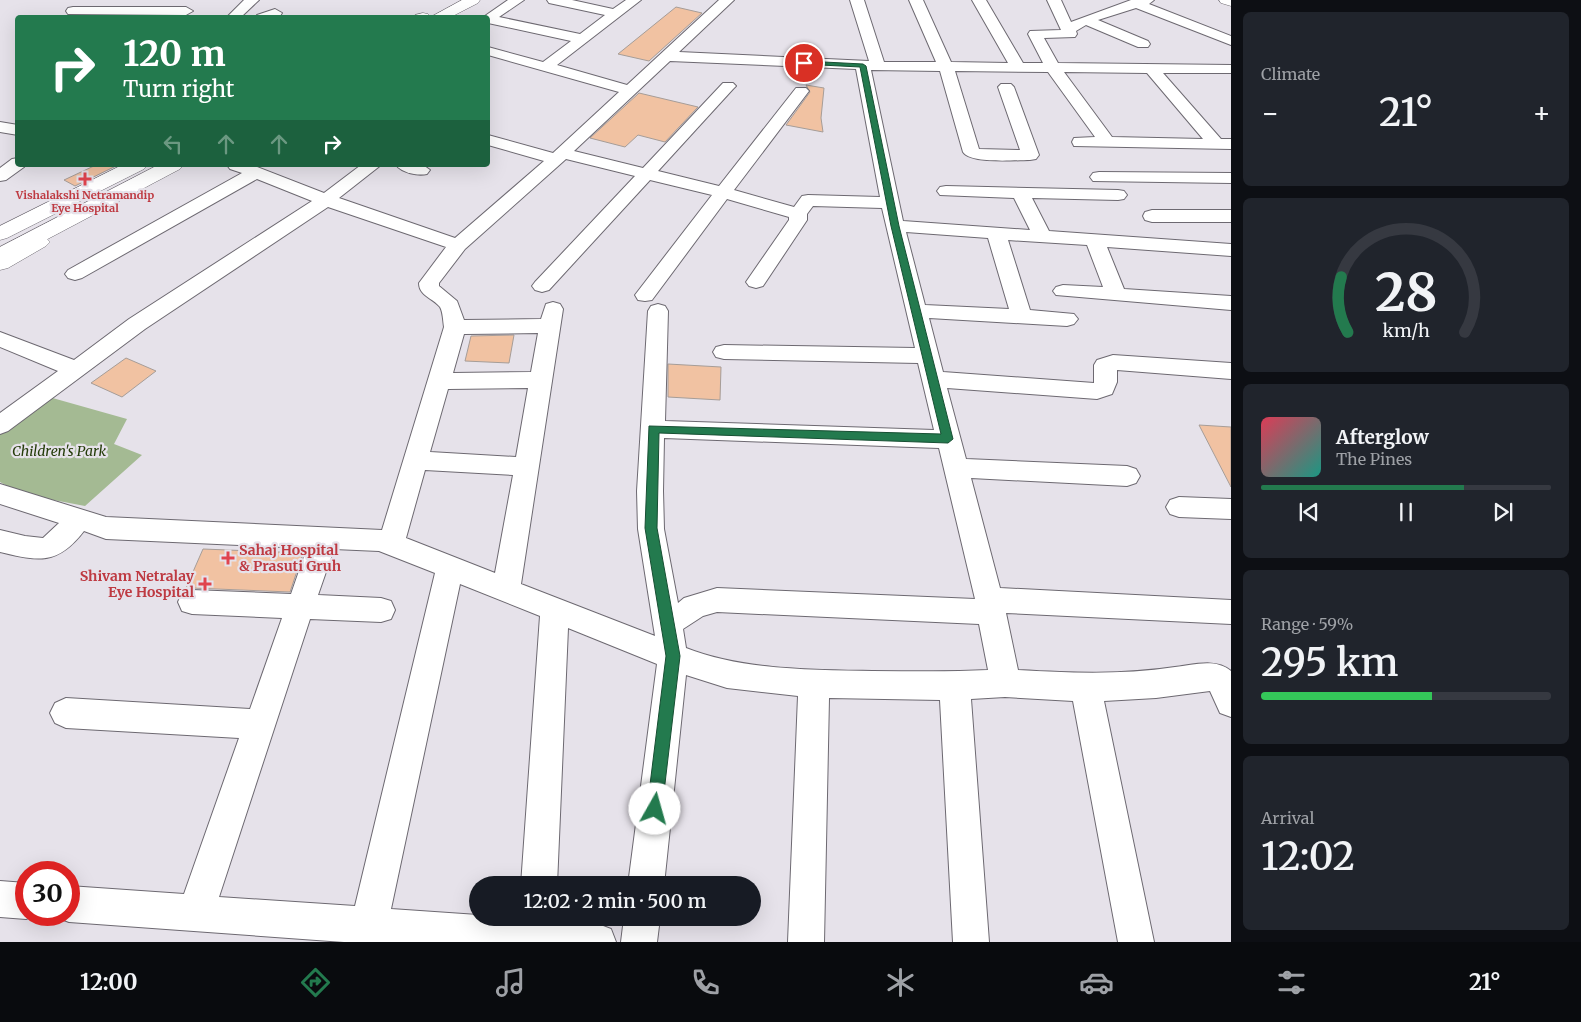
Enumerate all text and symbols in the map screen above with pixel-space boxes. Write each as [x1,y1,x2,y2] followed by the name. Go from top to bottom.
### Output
[123,32,226,76] text: 120 m
[40,35,105,100] icon: right
[783,42,825,84] pin
[790,49,818,77] icon: arrive
[1261,64,1320,84] text: Climate
[123,75,234,103] text: Turn right
[1379,89,1433,136] text: 21°
[1261,95,1280,131] text: −
[1532,95,1551,131] text: +
[159,130,187,158] icon: left
[212,130,240,158] icon: ahead
[265,130,293,158] icon: ahead
[318,130,346,158] icon: right
[78,172,92,186] marker: Vishalakshi Netramandip Eye Hospital
[15,188,154,215] place label: Vishalakshi Netramandip Eye Hospital
[1375,260,1437,325] text: 28
[1382,319,1430,342] text: km/h
[1336,425,1429,449] text: Afterglow
[12,442,106,460] park label: Children's Park
[1336,449,1412,469] text: The Pines
[1295,498,1323,526] icon: previous
[1392,498,1420,526] icon: pause
[1489,498,1517,526] icon: next
[239,541,342,575] place label: Sahaj Hospital & Prasuti Gruh
[221,551,235,565] marker: Sahaj Hospital & Prasuti Gruh
[80,567,195,601] place label: Shivam Netralay Eye Hospital
[198,577,212,591] marker: Shivam Netralay Eye Hospital
[1261,614,1353,634] text: Range · 59%
[1261,639,1399,686] text: 295 km
[628,782,680,834] position arrow
[1261,808,1314,828] text: Arrival
[1261,833,1355,880] text: 12:02
[15,861,80,926] speed limit sign: 30
[524,889,706,913] text: 12:02 · 2 min · 500 m
[298,965,333,1000] icon: directions
[493,965,528,1000] icon: music
[688,965,723,1000] icon: phone
[883,965,918,1000] icon: climate
[1079,965,1114,1000] icon: car
[1274,965,1309,1000] icon: filters
[80,968,138,996] text: 12:00
[1469,968,1501,996] text: 21°

